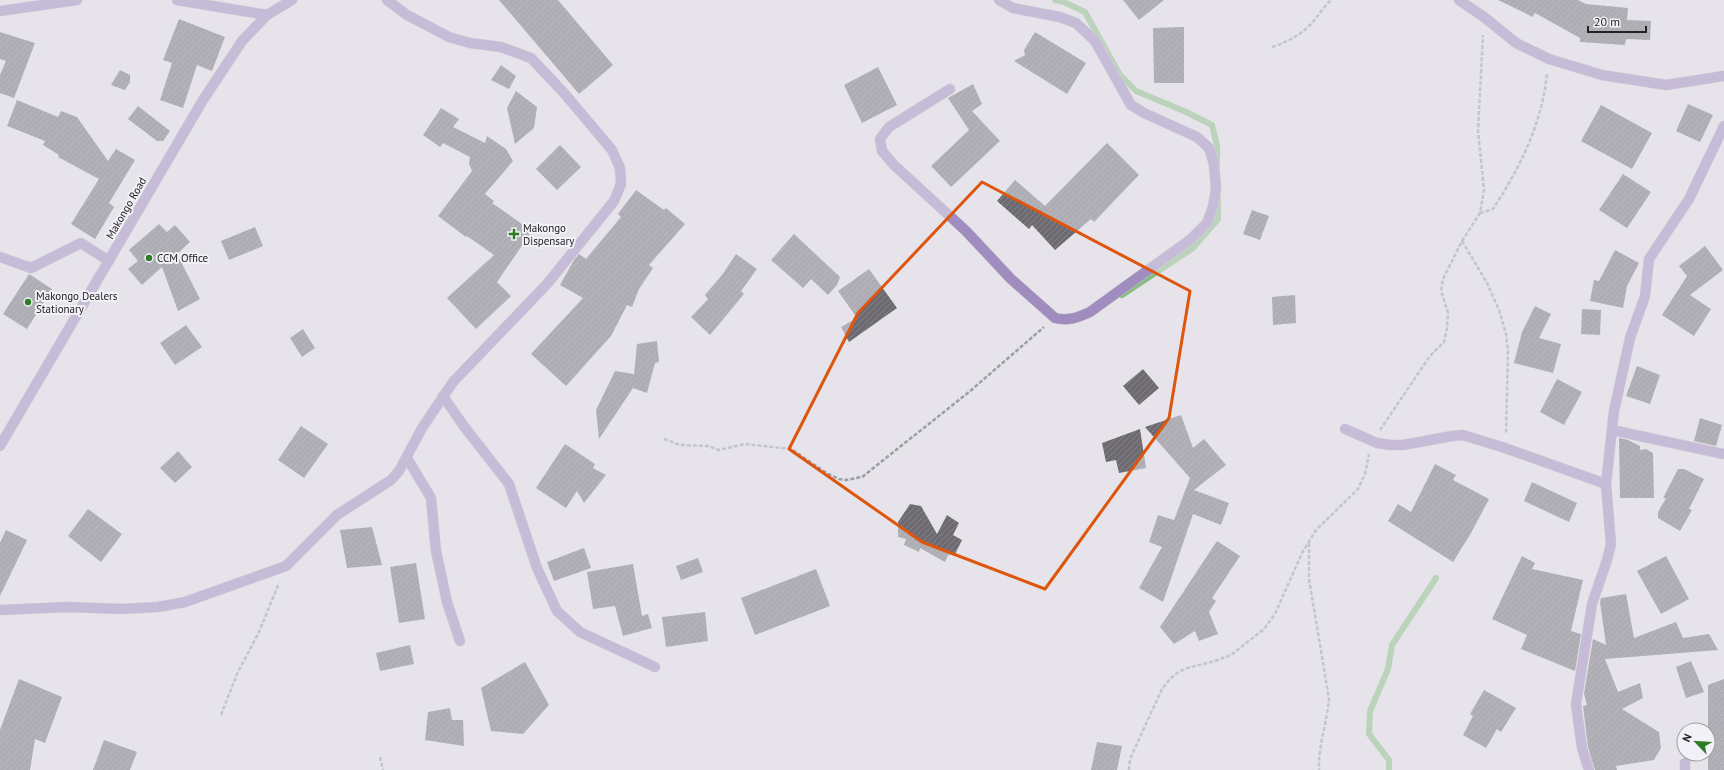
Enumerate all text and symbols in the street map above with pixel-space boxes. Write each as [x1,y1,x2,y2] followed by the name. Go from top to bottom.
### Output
[1588,8,1646,34] scale bar
[1594,14,1620,29] text: 20 m
[103,174,149,241] street label: Makongo Road
[523,221,575,248] place label: Makongo Dispensary
[508,228,520,240] marker: Makongo Dispensary
[157,251,209,265] place label: CCM Office
[144,253,154,263] marker: CCM Office
[36,289,118,316] place label: Makongo Dealers Stationary
[23,297,33,307] marker: Makongo Dealers Stationary
[1676,722,1716,762] north arrow
[1679,732,1695,744] text: N

